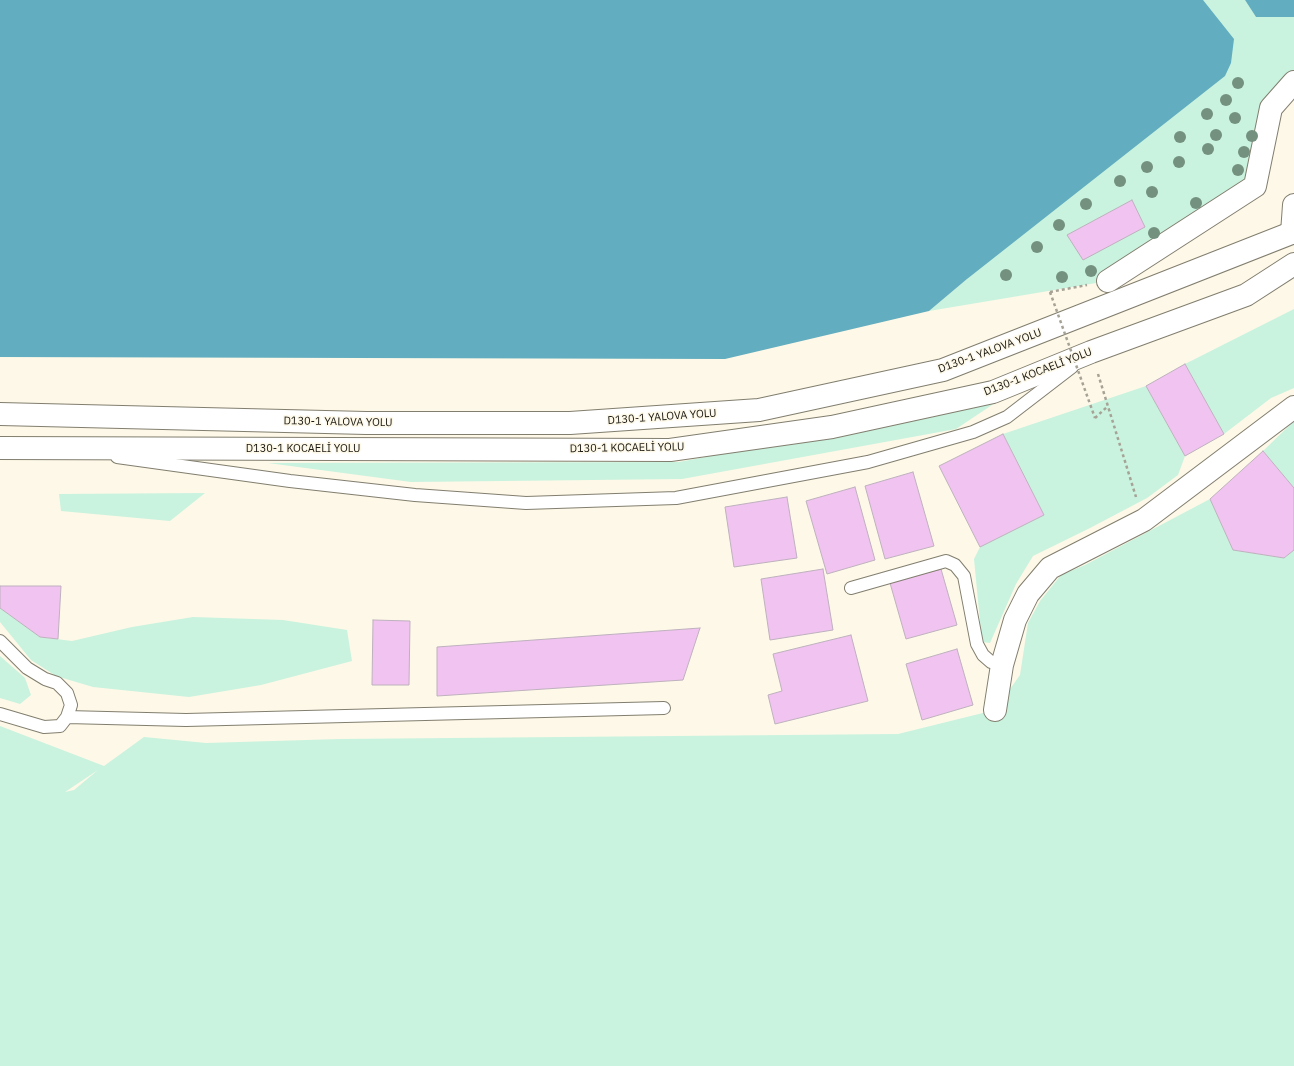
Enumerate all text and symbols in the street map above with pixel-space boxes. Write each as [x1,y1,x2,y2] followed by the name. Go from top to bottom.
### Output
[936,326,1044,376] street label: D130-1 YALOVA YOLU
[982,345,1094,399] street label: D130-1 KOCAELİ YOLU
[607,407,717,427] street label: D130-1 YALOVA YOLU
[283,414,393,430] street label: D130-1 YALOVA YOLU
[570,440,684,456] street label: D130-1 KOCAELİ YOLU
[246,442,360,456] street label: D130-1 KOCAELİ YOLU

